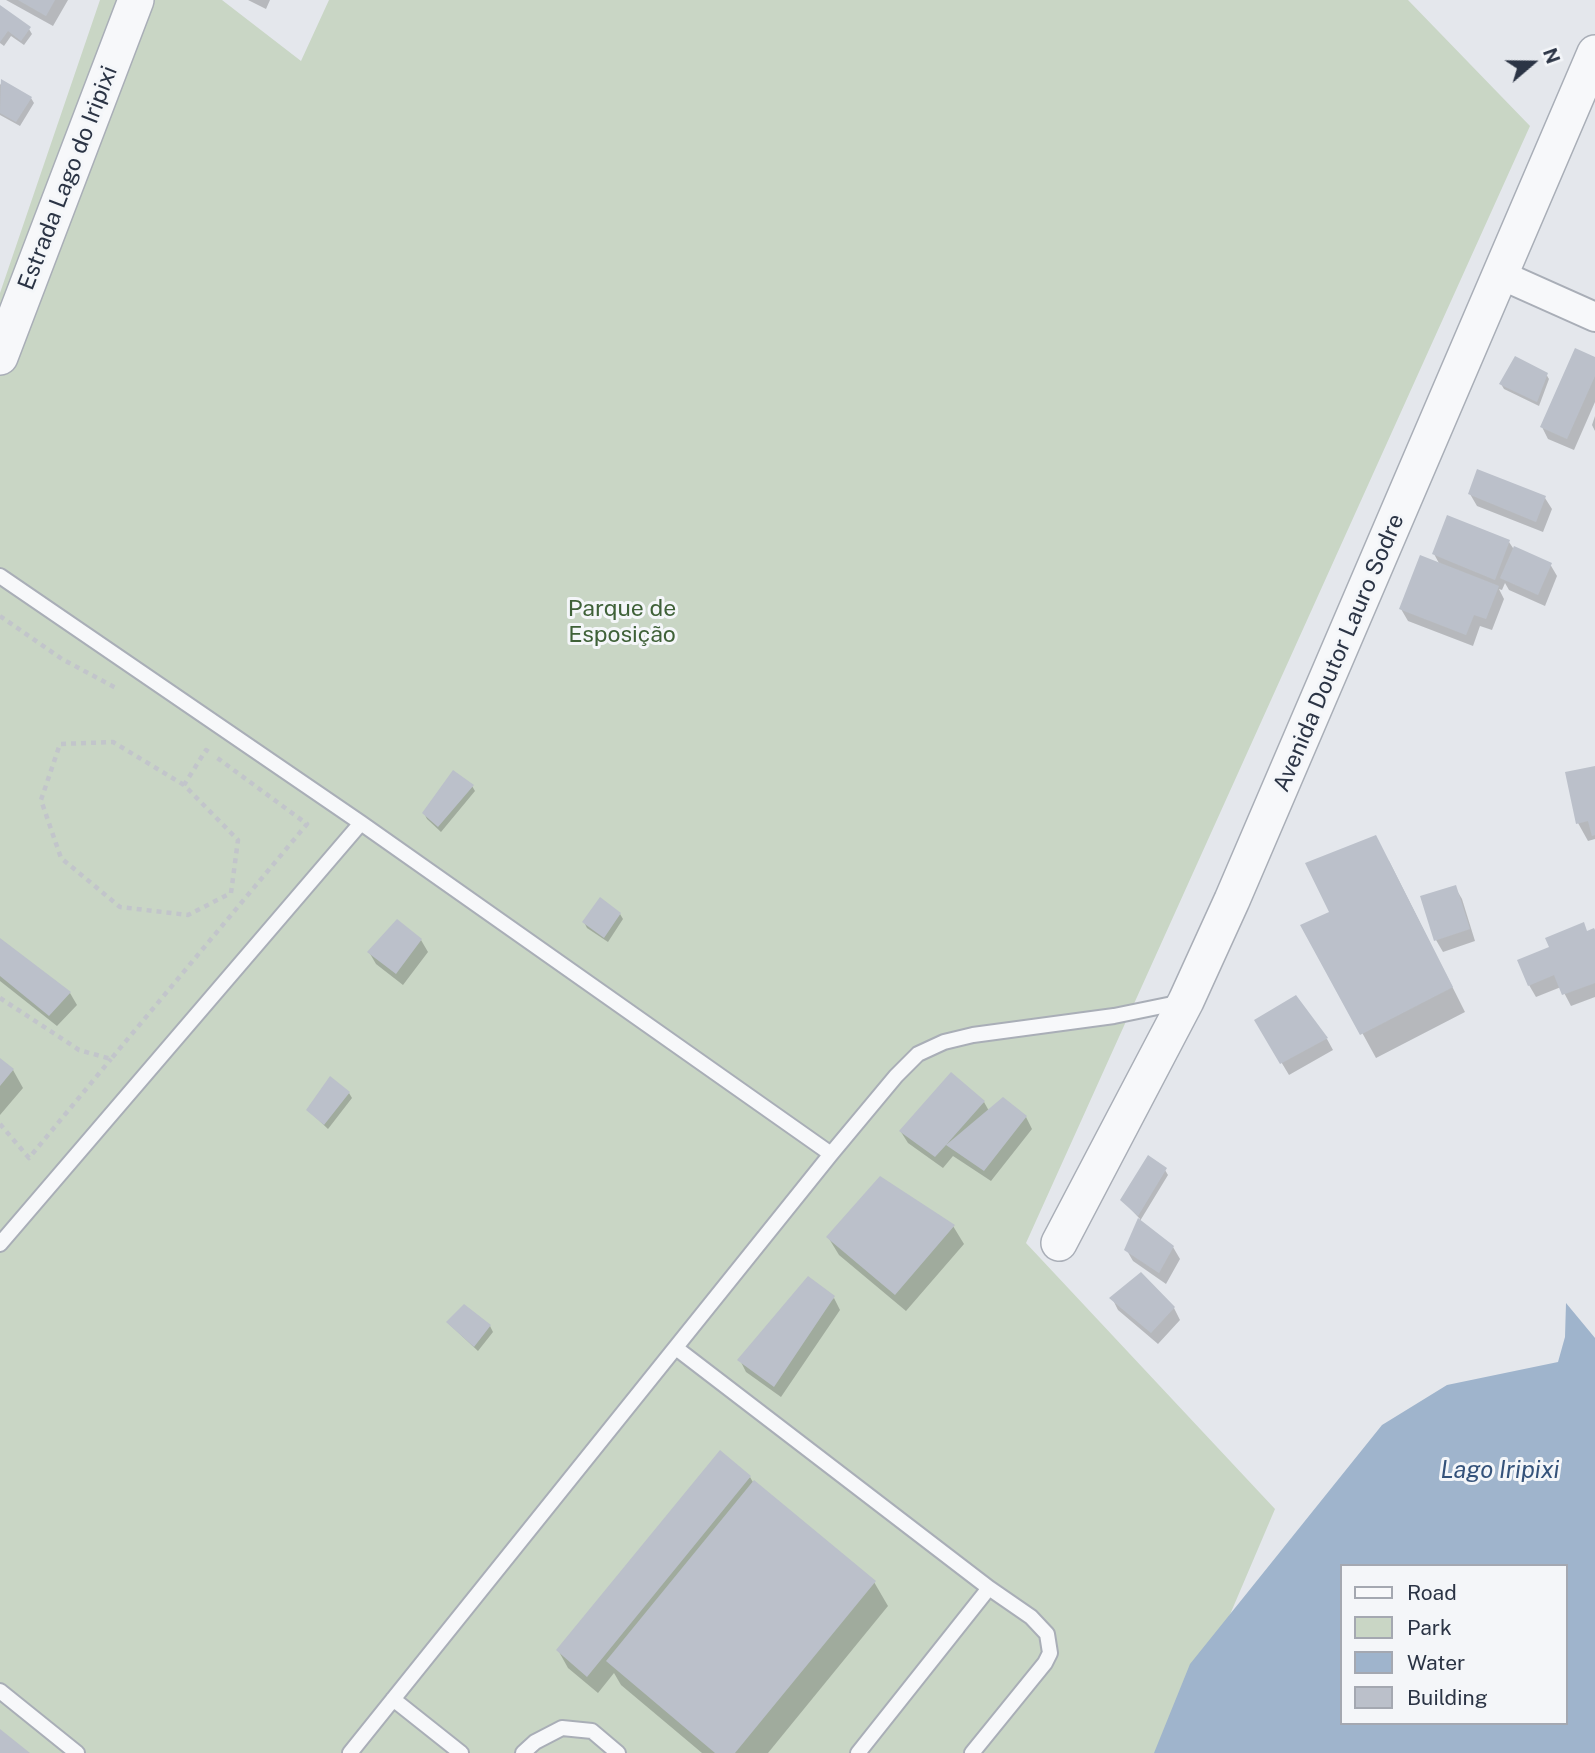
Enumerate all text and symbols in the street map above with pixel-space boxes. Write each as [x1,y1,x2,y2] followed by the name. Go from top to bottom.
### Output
[1497,28,1567,98] north arrow
[1539,45,1565,67] text: N
[13,62,123,294] street label: Estrada Lago do Iripixi
[1268,510,1410,796] street label: Avenida Doutor Lauro Sodre
[568,595,676,649] park label: Parque de Esposição
[1441,1457,1559,1485] water label: Lago Iripixi
[1340,1564,1567,1725] legend
[1407,1580,1457,1605] text: Road
[1407,1615,1452,1640] text: Park
[1407,1650,1465,1675] text: Water
[1407,1685,1488,1710] text: Building

